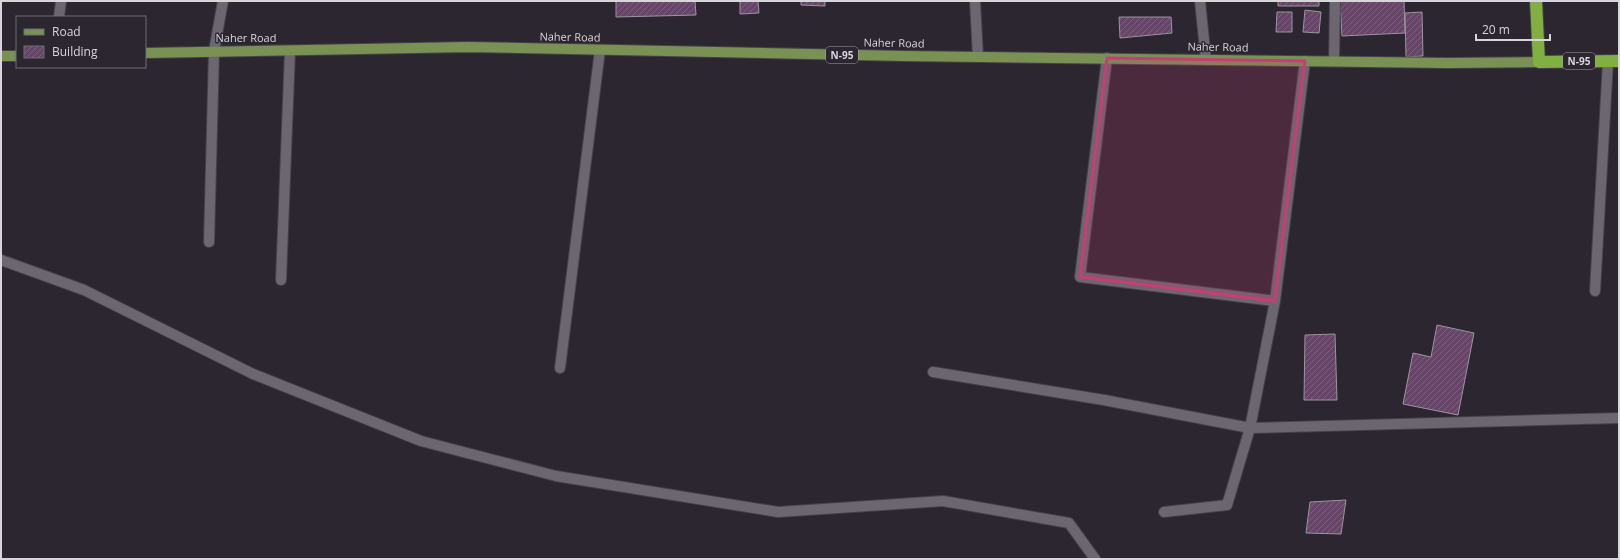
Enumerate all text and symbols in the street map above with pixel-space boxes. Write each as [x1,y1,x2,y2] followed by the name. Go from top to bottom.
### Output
[16,16,146,68] legend
[1476,16,1550,42] scale bar
[1482,21,1510,38] text: 20 m
[52,23,81,40] text: Road
[539,28,601,45] street label: Naher Road
[216,30,276,45] street label: Naher Road
[863,34,925,51] street label: Naher Road
[1187,38,1249,55] street label: Naher Road
[52,43,98,60] text: Building
[826,47,858,63] road number: N-95
[1563,53,1595,69] road number: N-95

